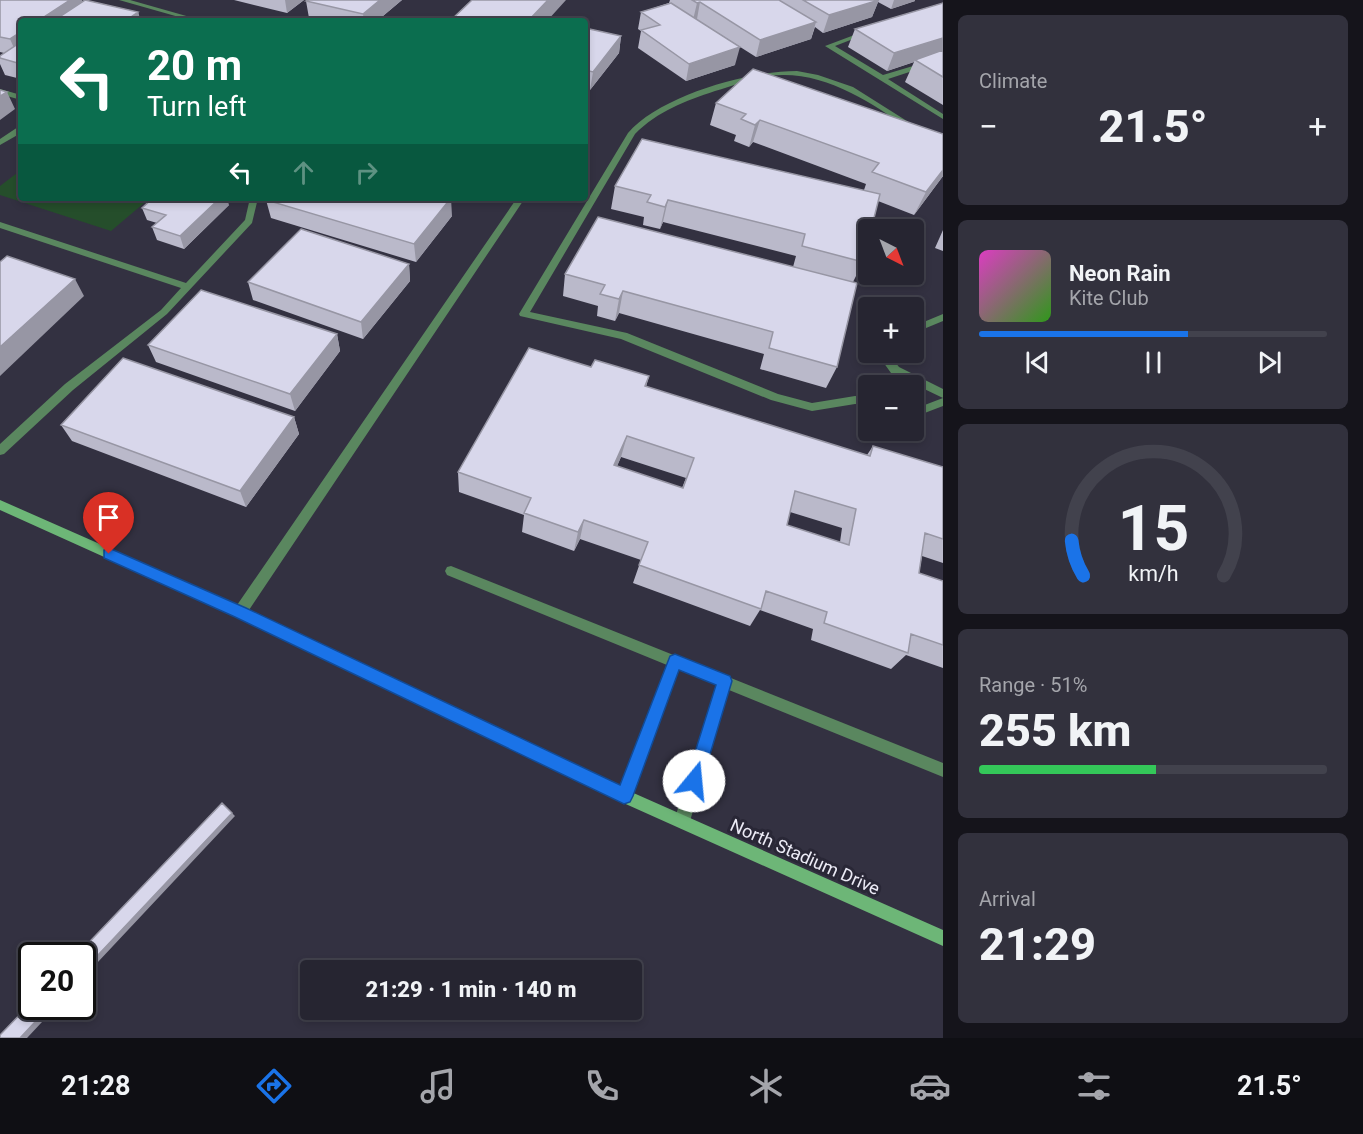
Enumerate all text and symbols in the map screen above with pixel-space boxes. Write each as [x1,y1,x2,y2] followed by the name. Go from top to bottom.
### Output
[147,41,242,90] text: 20 m
[48,42,126,120] icon: left
[979,69,1047,93] text: Climate
[147,91,247,123] text: Turn left
[1099,100,1208,153] text: 21.5°
[979,107,998,146] text: −
[1308,107,1327,146] text: +
[224,156,257,189] icon: left
[287,156,320,189] icon: ahead
[350,156,383,189] icon: right
[858,219,924,285] north arrow
[858,219,924,441] map controls
[1069,261,1171,286] text: Neon Rain
[1069,286,1149,310] text: Kite Club
[858,297,924,363] button: +
[1021,346,1054,379] icon: previous
[1137,346,1170,379] icon: pause
[1253,346,1286,379] icon: next
[858,375,924,441] button: −
[83,492,134,554] pin
[1117,492,1189,565] text: 15
[92,501,125,534] icon: arrive
[1128,561,1178,586] text: km/h
[979,673,1087,697] text: Range · 51%
[979,704,1131,757] text: 255 km
[662,749,726,813] position arrow
[727,814,883,899] street label: North Stadium Drive
[979,887,1036,911] text: Arrival
[979,918,1096,971] text: 21:29
[18,942,96,1020] speed limit sign: 20
[366,977,576,1002] text: 21:29 · 1 min · 140 m
[253,1065,295,1107] icon: directions
[417,1065,459,1107] icon: music
[581,1065,623,1107] icon: phone
[745,1065,787,1107] icon: climate
[909,1065,951,1107] icon: car
[1073,1065,1115,1107] icon: filters
[61,1070,131,1102] text: 21:28
[1237,1070,1302,1102] text: 21.5°

